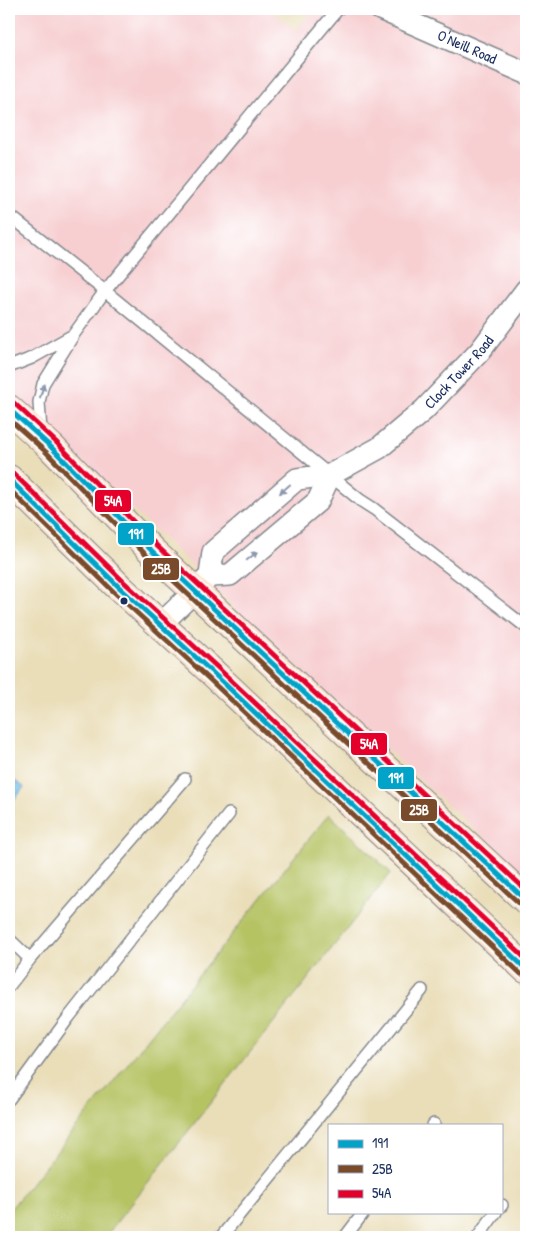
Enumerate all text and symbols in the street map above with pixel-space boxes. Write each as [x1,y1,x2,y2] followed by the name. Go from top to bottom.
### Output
[434,24,500,69] street label: O'Neill Road
[419,331,498,414] street label: Clock Tower Road
[38,383,46,398] one-way arrow
[280,483,292,495] one-way arrow
[94,489,132,513] line badge: 54A
[104,491,122,510] text: 54A
[117,522,155,546] line badge: 191
[128,524,144,543] text: 191
[246,551,258,562] one-way arrow
[142,557,180,581] line badge: 25B
[151,559,171,578] text: 25B
[119,596,129,606] unlabelled marker
[350,732,388,756] line badge: 54A
[360,734,378,753] text: 54A
[377,766,415,790] line badge: 191
[388,768,404,787] text: 191
[400,798,438,822] line badge: 25B
[409,800,429,819] text: 25B
[328,1124,502,1214] legend
[372,1132,388,1153] text: 191
[372,1158,393,1179] text: 25B
[372,1182,392,1203] text: 54A

